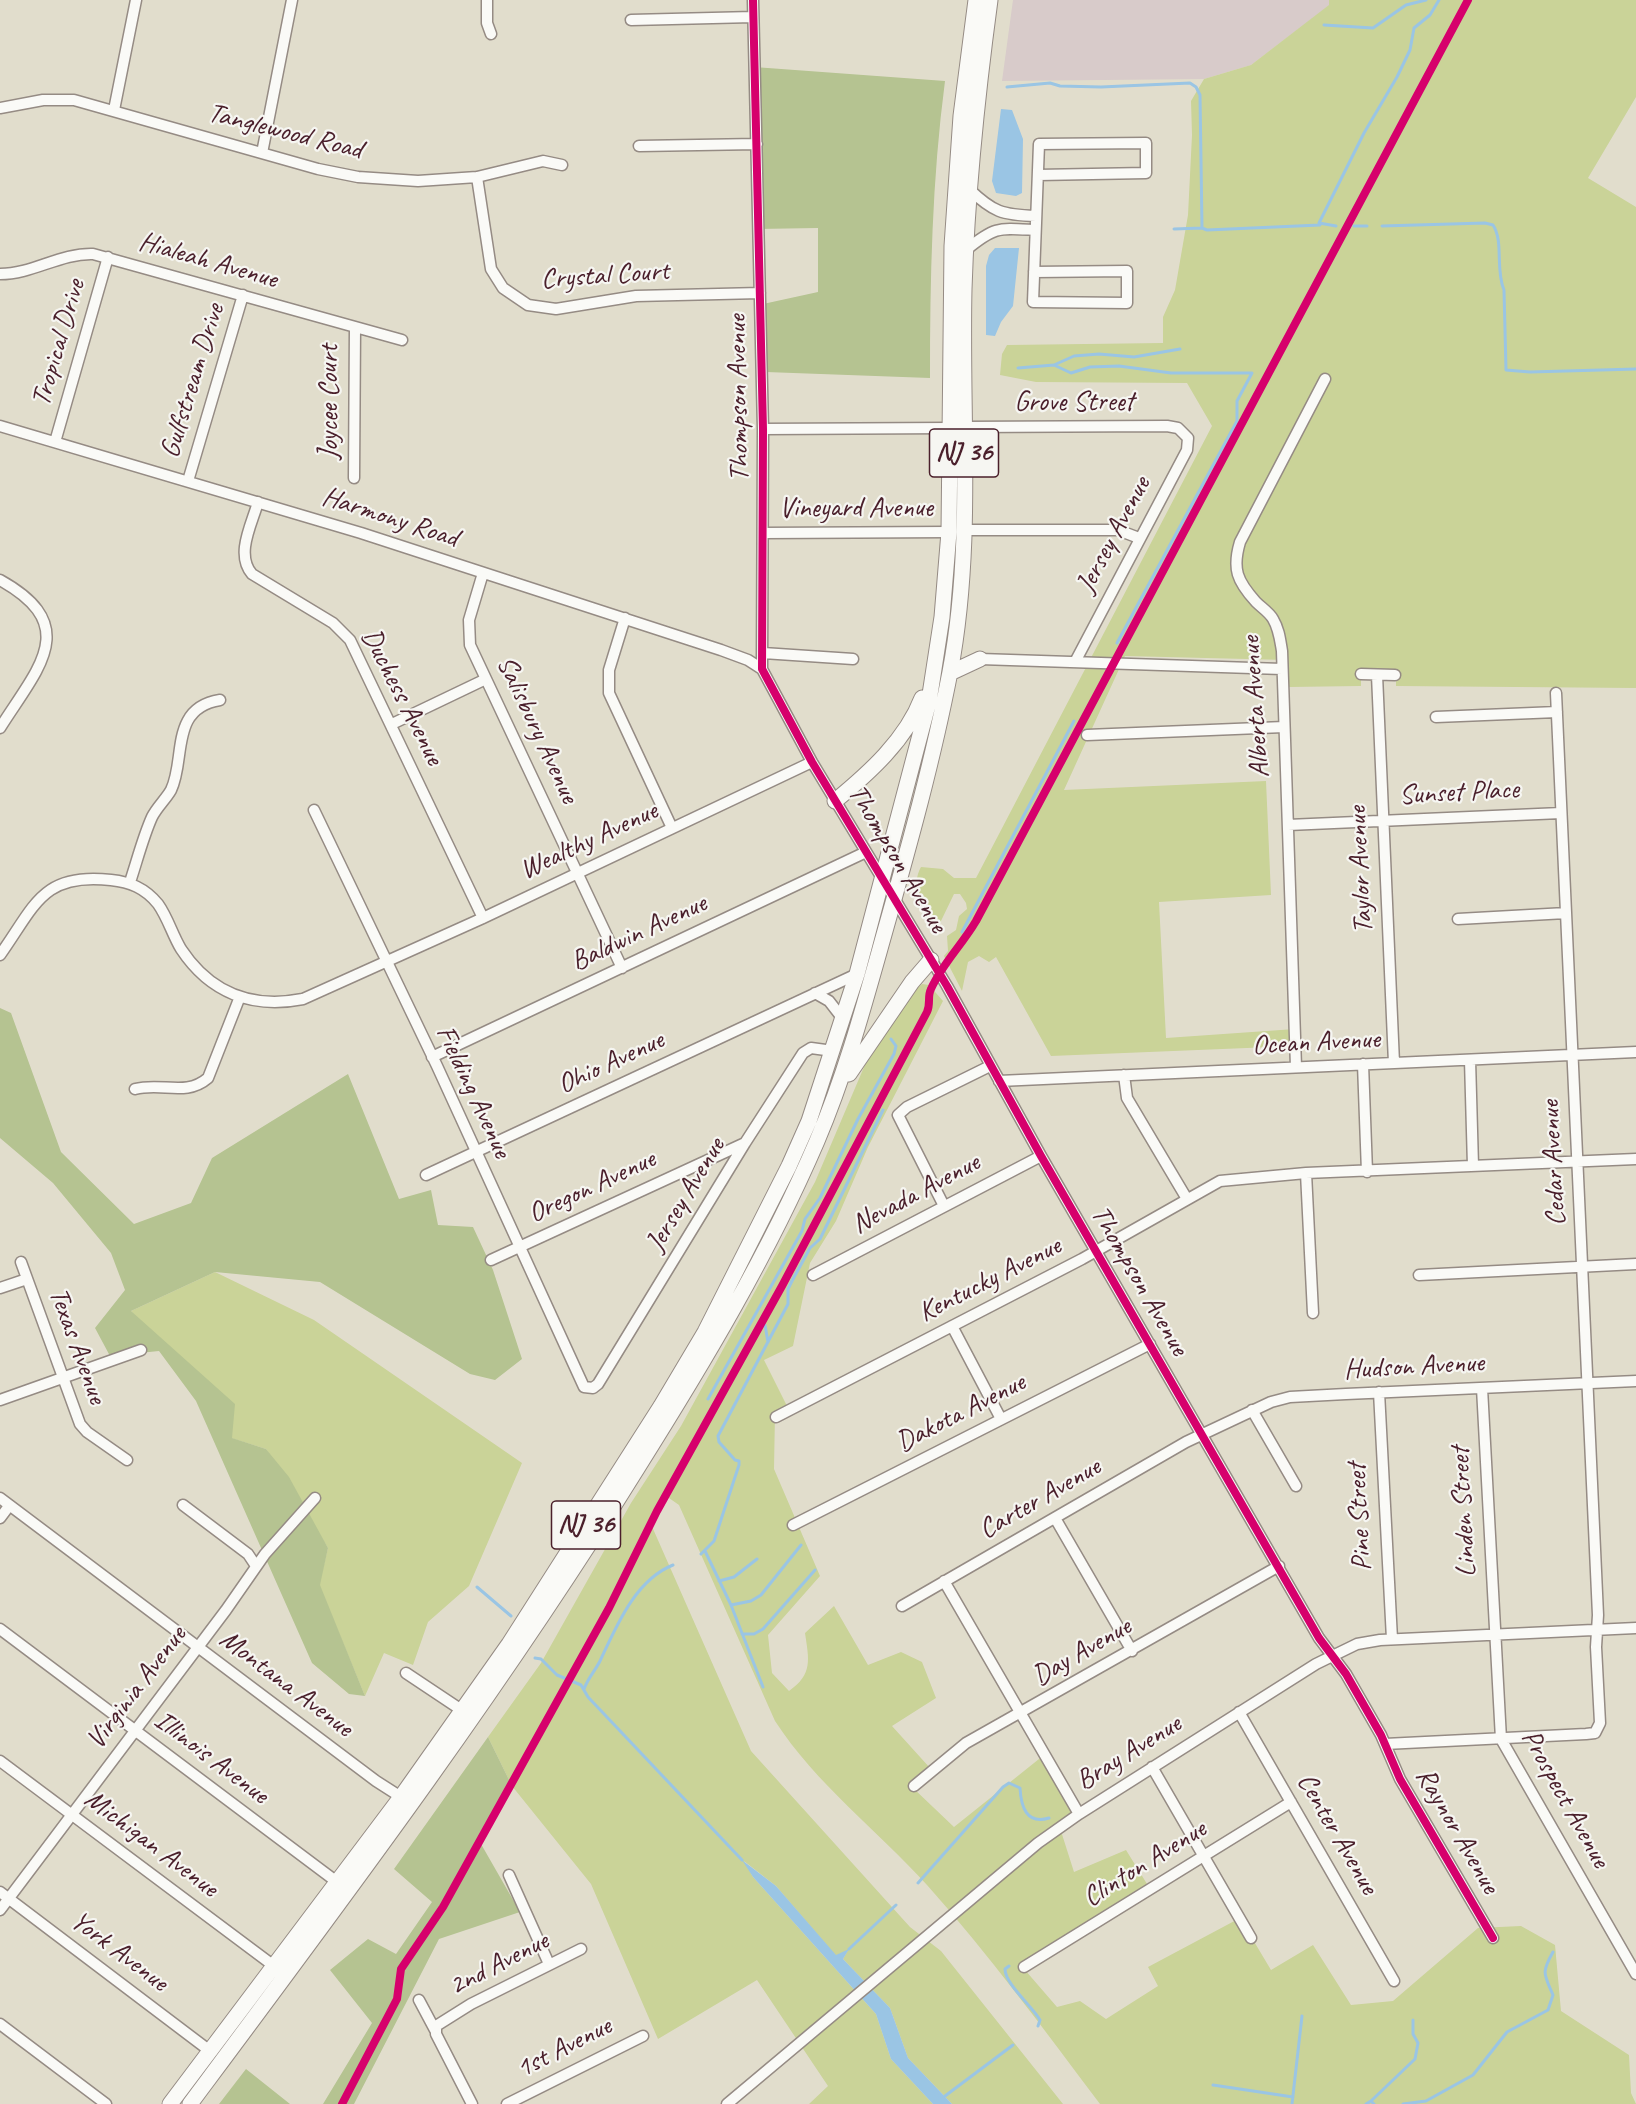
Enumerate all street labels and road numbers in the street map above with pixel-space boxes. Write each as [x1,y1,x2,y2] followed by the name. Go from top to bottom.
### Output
[204,97,366,167] street label: Tanglewood Road
[135,225,281,297] street label: Hialeah Avenue
[540,255,670,297] street label: Crystal Court
[25,276,93,410] street label: Tropical Drive
[154,300,232,462] street label: Gulfstream Drive
[721,314,757,482] street label: Thompson Avenue
[313,344,347,460] street label: Joycee Court
[1014,386,1134,420] street label: Grove Street
[930,429,998,477] road number: NJ 36
[1069,471,1159,599] street label: Jersey Avenue
[318,480,462,556] street label: Harmony Road
[779,492,933,526] street label: Vineyard Avenue
[353,623,451,771] street label: Duchess Avenue
[1234,635,1278,779] street label: Alberta Avenue
[488,651,586,809] street label: Salisbury Avenue
[1398,773,1520,813] street label: Sunset Place
[840,779,954,939] street label: Thompson Avenue
[515,794,663,888] street label: Wealthy Avenue
[1341,806,1381,934] street label: Taylor Avenue
[566,887,712,979] street label: Baldwin Avenue
[428,1021,518,1163] street label: Fielding Avenue
[1251,1023,1381,1063] street label: Ocean Avenue
[553,1024,669,1102] street label: Ohio Avenue
[1534,1099,1574,1227] street label: Cedar Avenue
[639,1132,733,1258] street label: Jersey Avenue
[523,1143,661,1231] street label: Oregon Avenue
[846,1146,986,1242] street label: Nevada Avenue
[1083,1200,1195,1362] street label: Thompson Avenue
[913,1230,1067,1330] street label: Kentucky Avenue
[41,1283,113,1409] street label: Texas Avenue
[1343,1347,1485,1387] street label: Hudson Avenue
[891,1366,1031,1460] street label: Dakota Avenue
[1444,1446,1484,1578] street label: Linden Street
[973,1451,1107,1547] street label: Carter Avenue
[1340,1462,1380,1572] street label: Pine Street
[552,1501,620,1549] road number: NJ 36
[1027,1610,1137,1694] street label: Day Avenue
[80,1620,194,1756] street label: Virginia Avenue
[213,1623,359,1745] street label: Montana Avenue
[147,1704,275,1812] street label: Illinois Avenue
[1070,1708,1188,1798] street label: Bray Avenue
[1513,1724,1617,1874] street label: Prospect Avenue
[1408,1762,1506,1900] street label: Raynor Avenue
[1289,1767,1385,1901] street label: Center Avenue
[78,1783,224,1905] street label: Michigan Avenue
[1077,1813,1213,1915] street label: Clinton Avenue
[63,1904,175,2000] street label: York Avenue
[444,1925,554,2003] street label: 2nd Avenue
[511,2010,617,2086] street label: 1st Avenue

